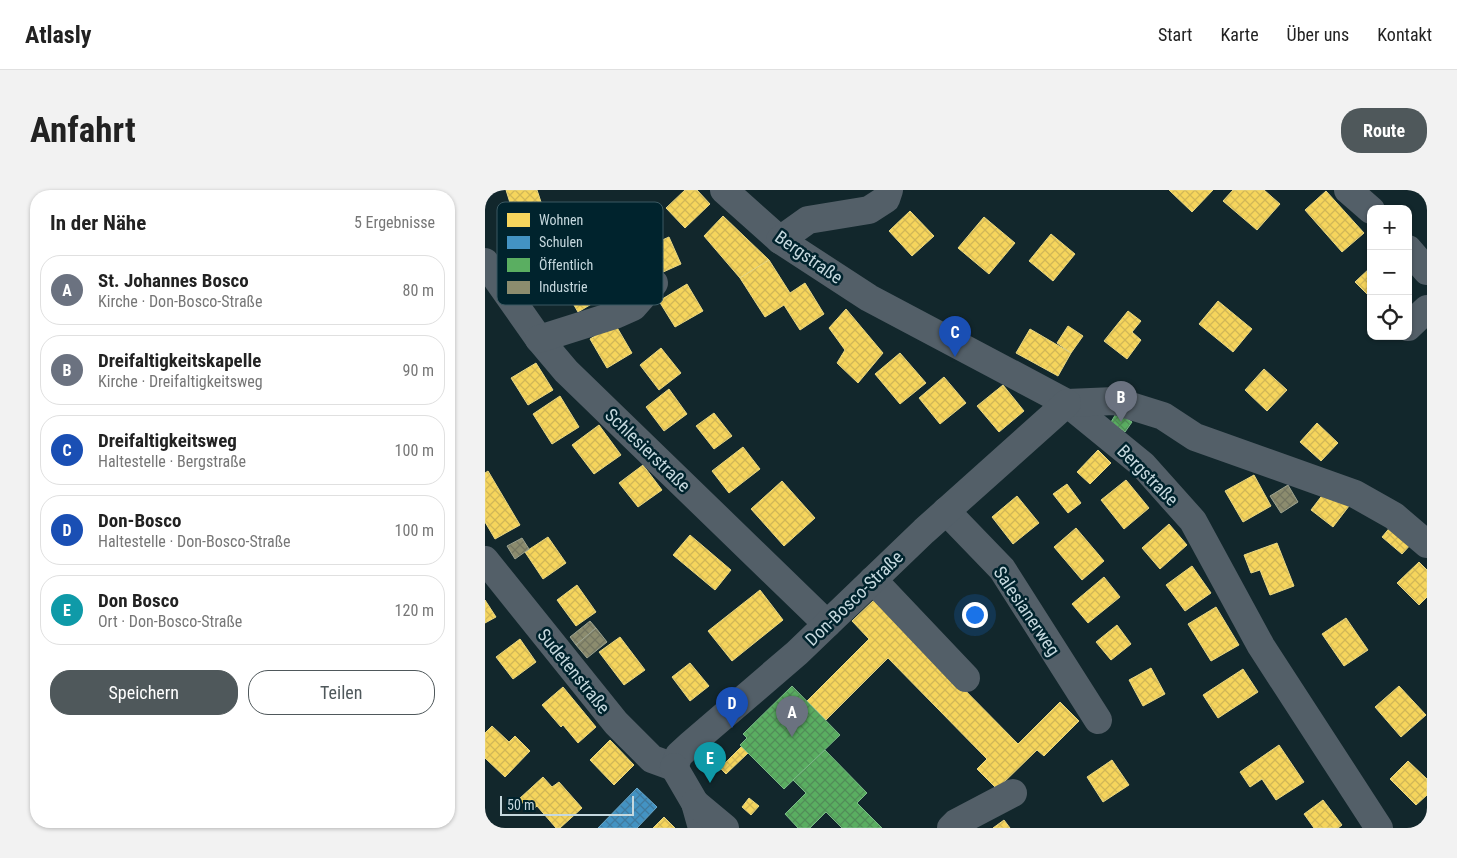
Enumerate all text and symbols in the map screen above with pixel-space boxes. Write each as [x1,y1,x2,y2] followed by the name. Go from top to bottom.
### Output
[25,21,91,49] text: Atlasly
[1158,24,1192,45] text: Start
[1220,24,1259,45] text: Karte
[1287,24,1349,45] text: Über uns
[1377,24,1432,45] text: Kontakt
[1341,108,1427,153] button: Route
[30,110,136,151] text: Anfahrt
[497,202,663,305] legend
[1367,205,1412,340] map controls
[1367,205,1412,250] button: +
[50,211,146,235] text: In der Nähe
[539,212,583,228] text: Wohnen
[354,213,435,232] text: 5 Ergebnisse
[771,226,847,288] street label: Bergstraße
[539,234,583,250] text: Schulen
[1367,250,1412,295] button: −
[539,257,593,273] text: Öffentlich
[98,269,249,292] text: St. Johannes Bosco
[539,279,588,295] text: Industrie
[62,281,72,300] text: A
[402,281,434,300] text: 80 m
[98,292,262,311] text: Kirche · Don-Bosco-Straße
[1367,295,1412,340] button: locate
[939,316,971,357] pin: C
[98,349,261,372] text: Dreifaltigkeitskapelle
[63,361,71,380] text: B
[402,361,434,380] text: 90 m
[98,372,263,391] text: Kirche · Dreifaltigkeitsweg
[1105,381,1137,422] pin: B
[601,404,695,496] street label: Schlesierstraße
[98,429,237,452] text: Dreifaltigkeitsweg
[1113,440,1183,510] street label: Bergstraße
[62,441,72,460] text: C
[395,441,434,460] text: 100 m
[98,452,246,471] text: Haltestelle · Bergstraße
[98,509,181,532] text: Don-Bosco
[62,521,72,540] text: D
[395,521,434,540] text: 100 m
[98,532,291,551] text: Haltestelle · Don-Bosco-Straße
[801,546,907,650] street label: Don-Bosco-Straße
[989,562,1065,660] street label: Salesianerweg
[98,589,179,612] text: Don Bosco
[63,601,71,620] text: E
[395,601,434,620] text: 120 m
[962,602,988,628] your location
[98,612,242,631] text: Ort · Don-Bosco-Straße
[533,624,615,718] street label: Sudetenstraße
[50,670,238,715] button: Speichern
[248,670,435,715] button: Teilen
[716,687,748,728] pin: D
[776,696,808,737] pin: A
[694,742,726,783] pin: E
[500,793,634,816] scale bar
[507,797,535,813] text: 50 m

